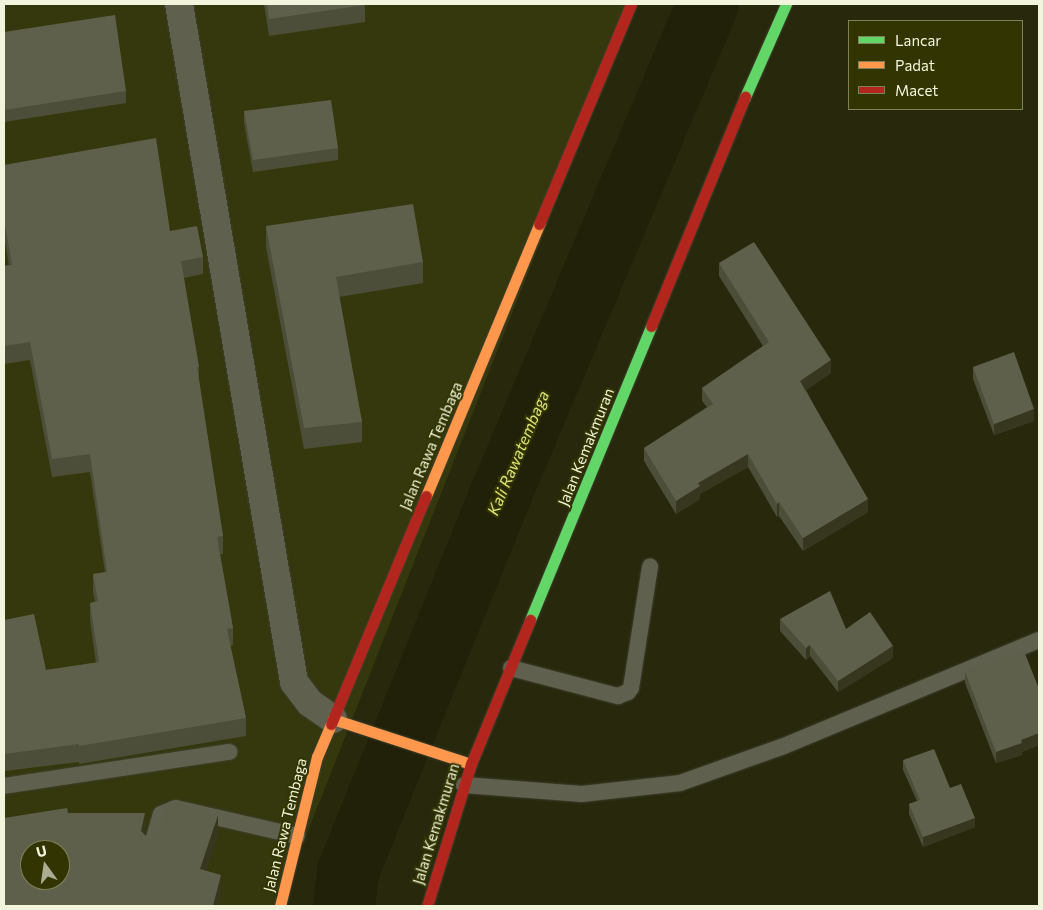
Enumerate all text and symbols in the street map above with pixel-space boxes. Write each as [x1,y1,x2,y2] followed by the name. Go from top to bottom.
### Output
[848,20,1023,110] legend
[895,31,941,49] text: Lancar
[895,56,935,74] text: Padat
[895,81,938,99] text: Macet
[396,379,466,513] street label: Jalan Rawa Tembaga
[554,385,618,509] street label: Jalan Kemakmuran
[483,388,553,518] water label: Kali Rawatembaga
[260,756,310,894] street label: Jalan Rawa Tembaga
[409,761,463,887] street label: Jalan Kemakmuran
[20,840,70,890] north arrow
[34,841,48,860] text: U

